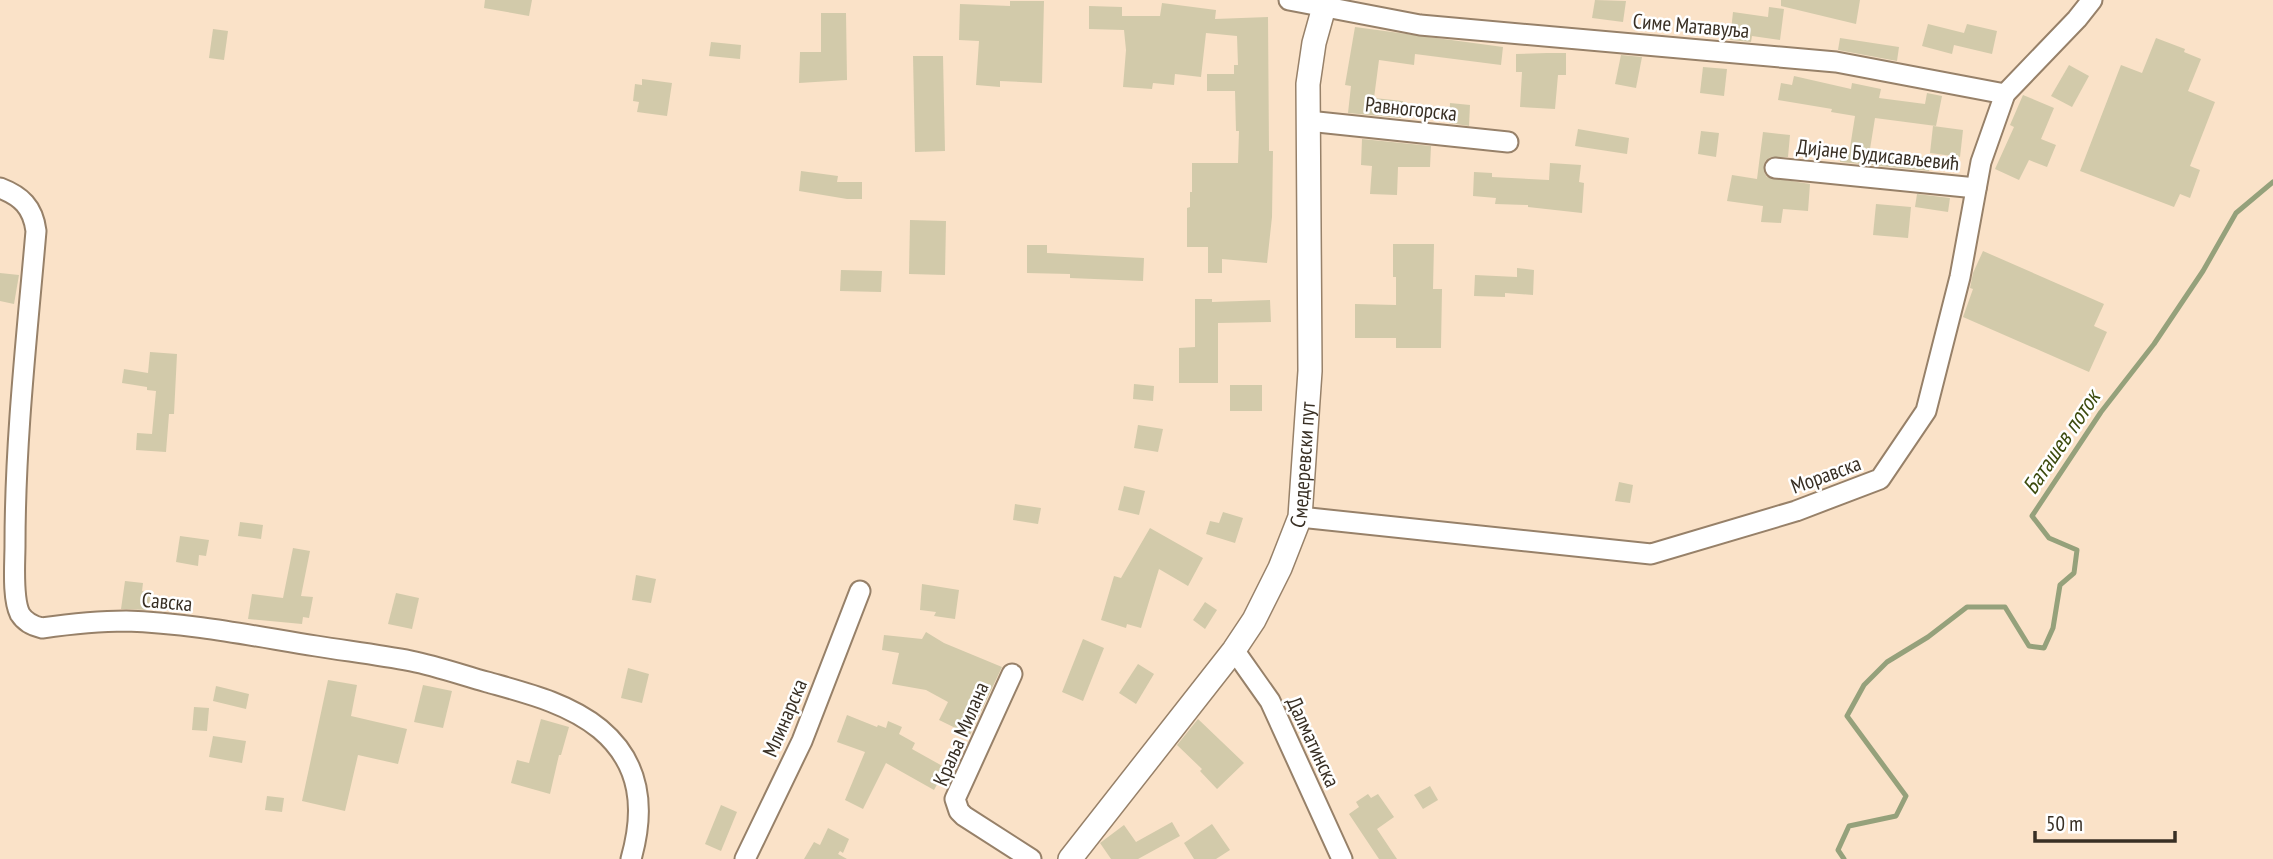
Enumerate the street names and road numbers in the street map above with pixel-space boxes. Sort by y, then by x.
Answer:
street label: Симе Матавуља [1632,7,1750,44]
street label: Равногорска [1364,90,1458,127]
street label: Дијане Будисављевић [1795,133,1961,176]
street label: Смедеревски пут [1283,401,1321,532]
street label: Моравска [1787,449,1864,500]
street label: Савска [141,586,193,617]
street label: Млинарска [756,675,813,761]
street label: Краља Милана [927,678,995,790]
street label: Далматинска [1281,692,1346,791]

